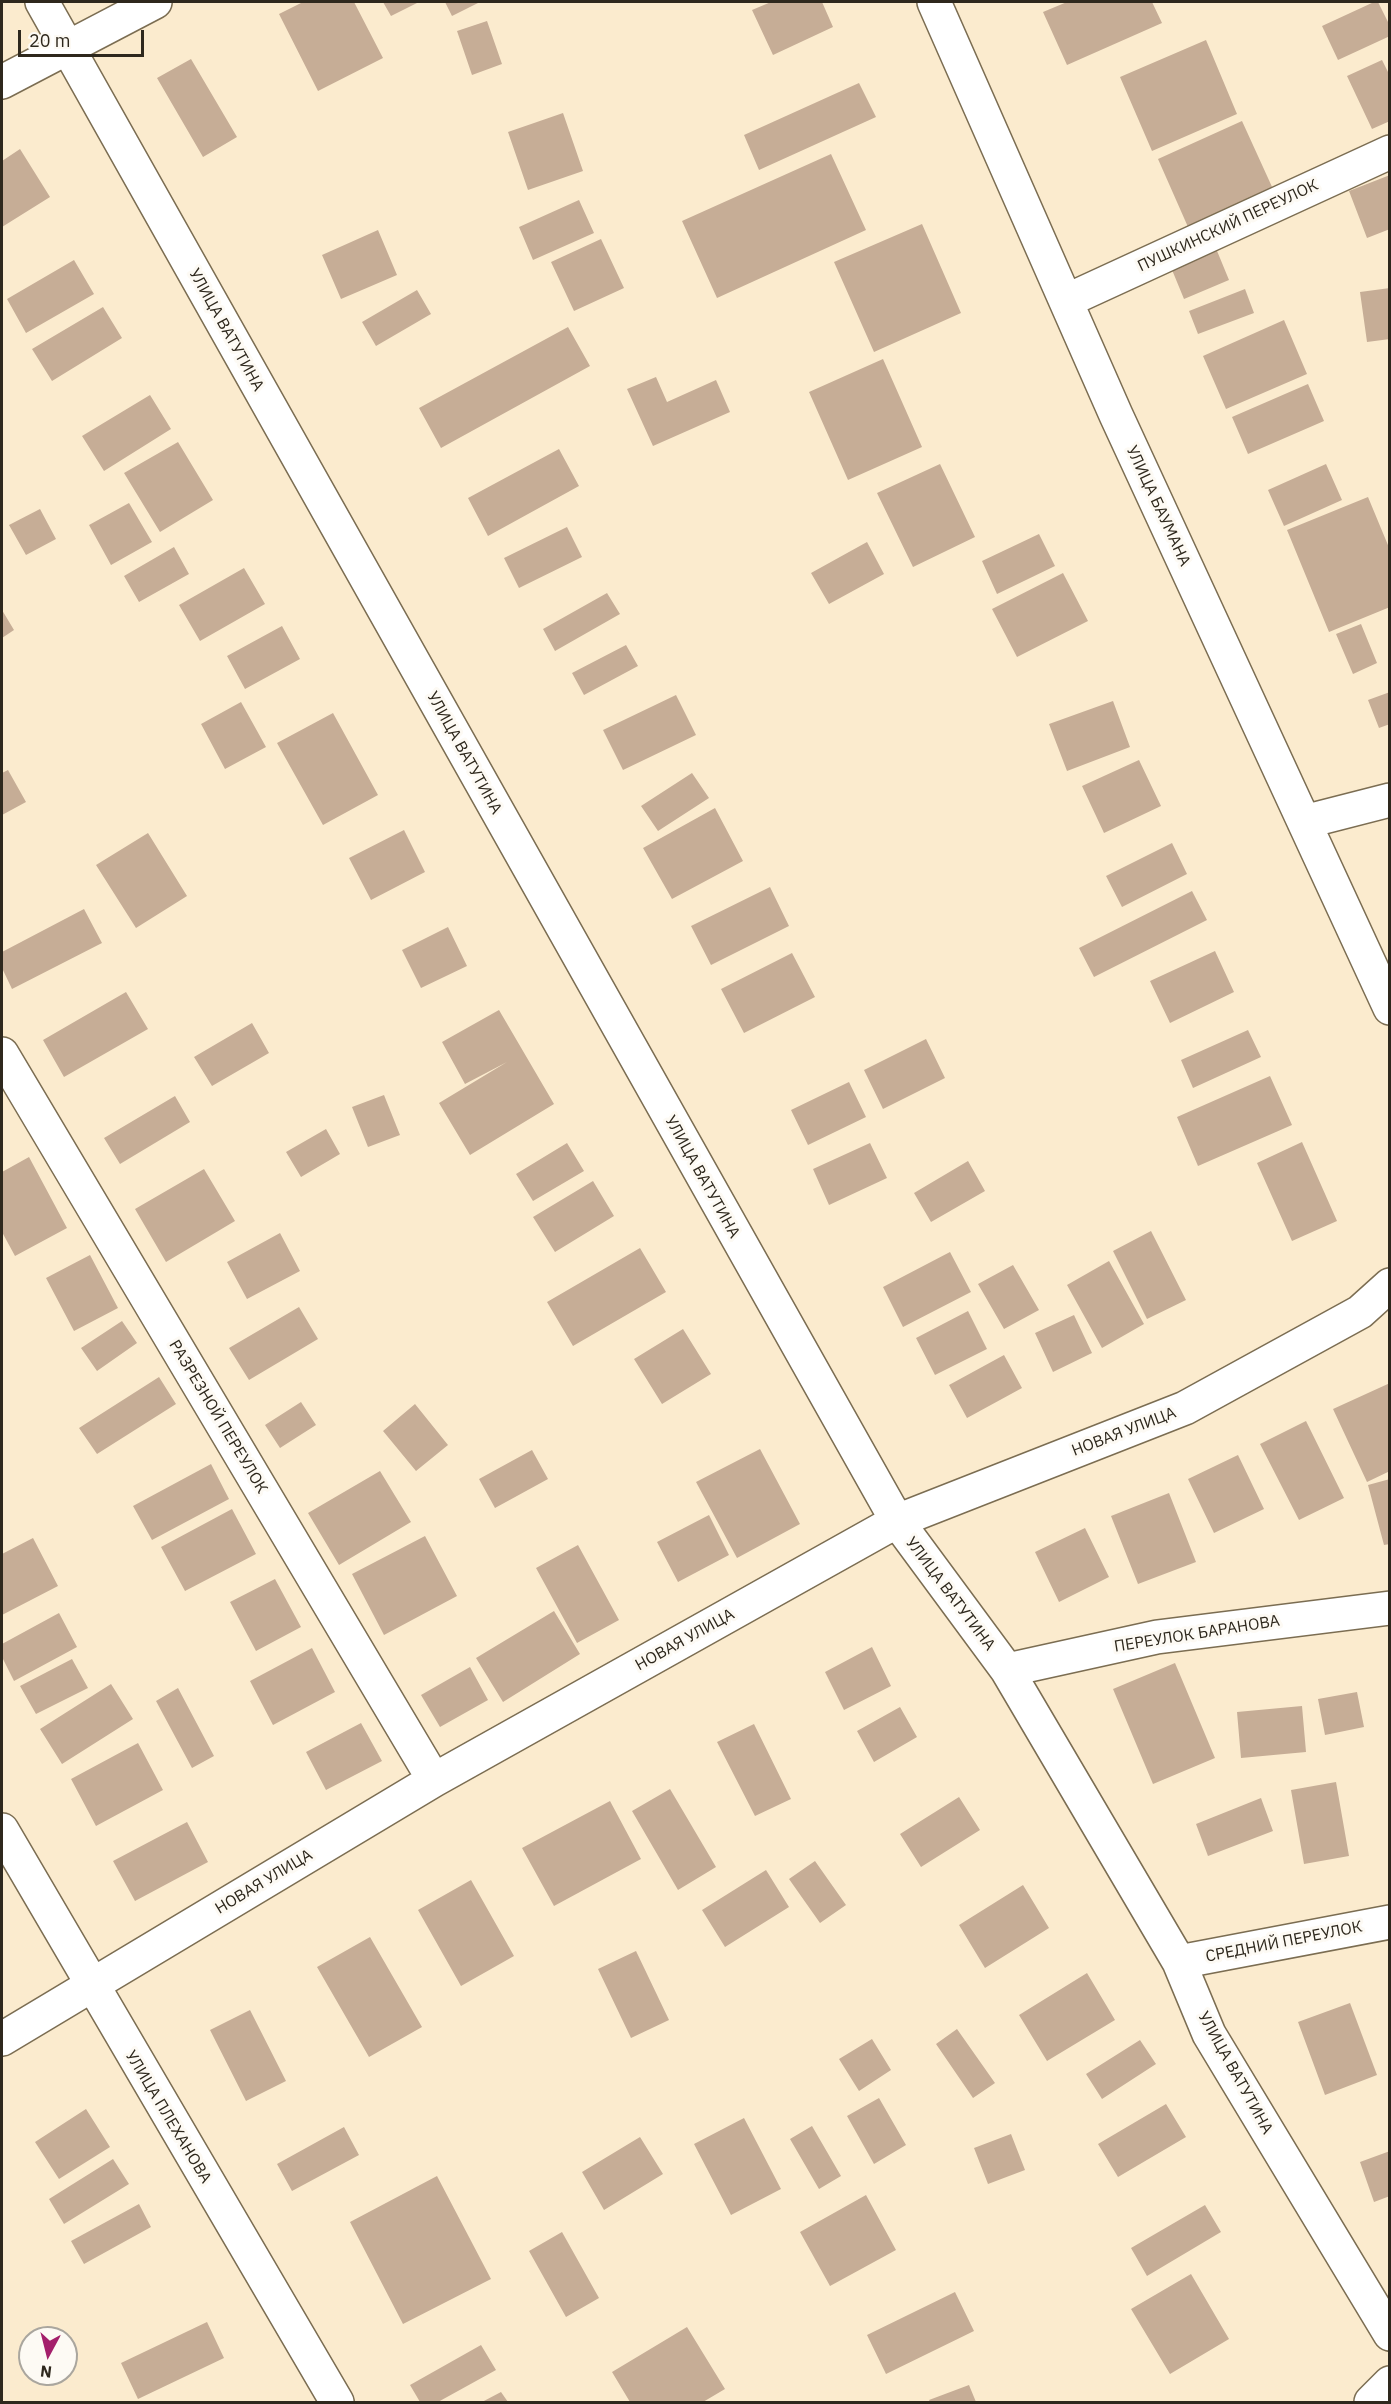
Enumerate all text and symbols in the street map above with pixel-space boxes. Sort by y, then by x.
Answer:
scale bar [21,18,147,56]
text: 20 m [29,29,71,52]
street label: ПУШКИНСКИЙ ПЕРЕУЛОК [1135,176,1321,276]
street label: УЛИЦА ВАТУТИНА [184,265,268,395]
street label: УЛИЦА БАУМАНА [1122,443,1194,569]
street label: УЛИЦА ВАТУТИНА [422,688,506,818]
street label: УЛИЦА ВАТУТИНА [660,1112,744,1242]
street label: РАЗРЕЗНОЙ ПЕРЕУЛОК [165,1337,271,1497]
street label: НОВАЯ УЛИЦА [1069,1403,1179,1461]
street label: УЛИЦА ВАТУТИНА [901,1533,999,1655]
street label: НОВАЯ УЛИЦА [632,1605,738,1675]
street label: ПЕРЕУЛОК БАРАНОВА [1113,1611,1281,1657]
street label: НОВАЯ УЛИЦА [212,1845,316,1919]
street label: СРЕДНИЙ ПЕРЕУЛОК [1204,1917,1364,1967]
street label: УЛИЦА ВАТУТИНА [1193,2008,1277,2138]
street label: УЛИЦА ПЛЕХАНОВА [121,2047,215,2187]
north arrow [18,2326,78,2386]
text: N [39,2361,53,2383]

